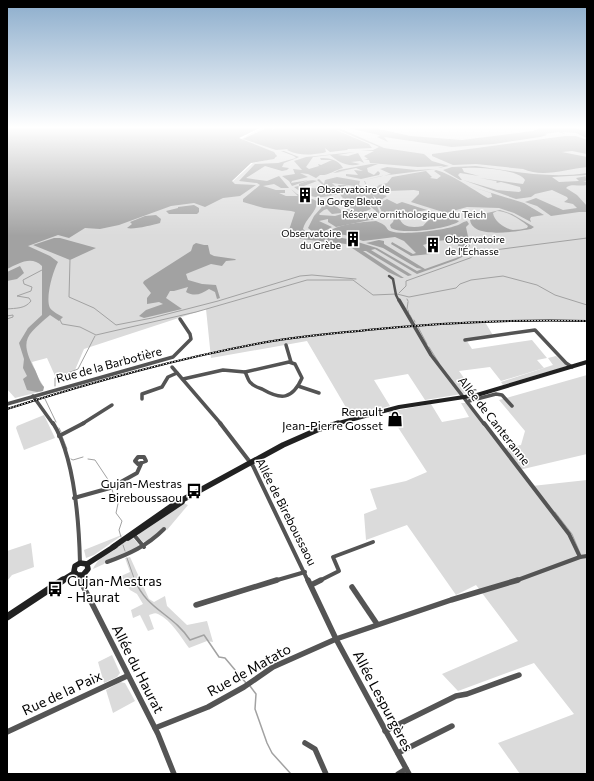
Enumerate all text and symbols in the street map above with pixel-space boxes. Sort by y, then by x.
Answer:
place label: Observatoire de la Gorge Bleue [317,183,390,207]
building icon: Observatoire de la Gorge Bleue [296,186,314,204]
park label: Réserve ornithologique du Teich [342,208,486,220]
place label: Observatoire du Grèbe [281,227,341,251]
building icon: Observatoire du Grèbe [344,230,362,248]
place label: Observatoire de l'Échasse [445,233,505,257]
building icon: Observatoire de l'Échasse [424,236,442,254]
street label: Rue de la Barbotière [54,343,163,385]
street label: Allée de Canteranne [456,373,534,467]
place label: Renault Jean-Pierre Gosset [282,404,383,433]
shop icon: Renault Jean-Pierre Gosset [386,410,404,428]
street label: Allée de Bireboussaou [254,455,320,568]
place label: Gujan-Mestras - Bireboussaou [101,476,182,504]
bus stop icon: Gujan-Mestras - Bireboussaou [185,482,203,500]
place label: Gujan-Mestras - Haurat [67,572,162,605]
bus stop icon: Gujan-Mestras - Haurat [46,580,64,598]
street label: Allée du Haurat [109,622,168,716]
street label: Rue de Matato [204,640,294,700]
street label: Allée Lespurgères [350,647,417,754]
street label: Rue de la Paix [19,666,105,718]

